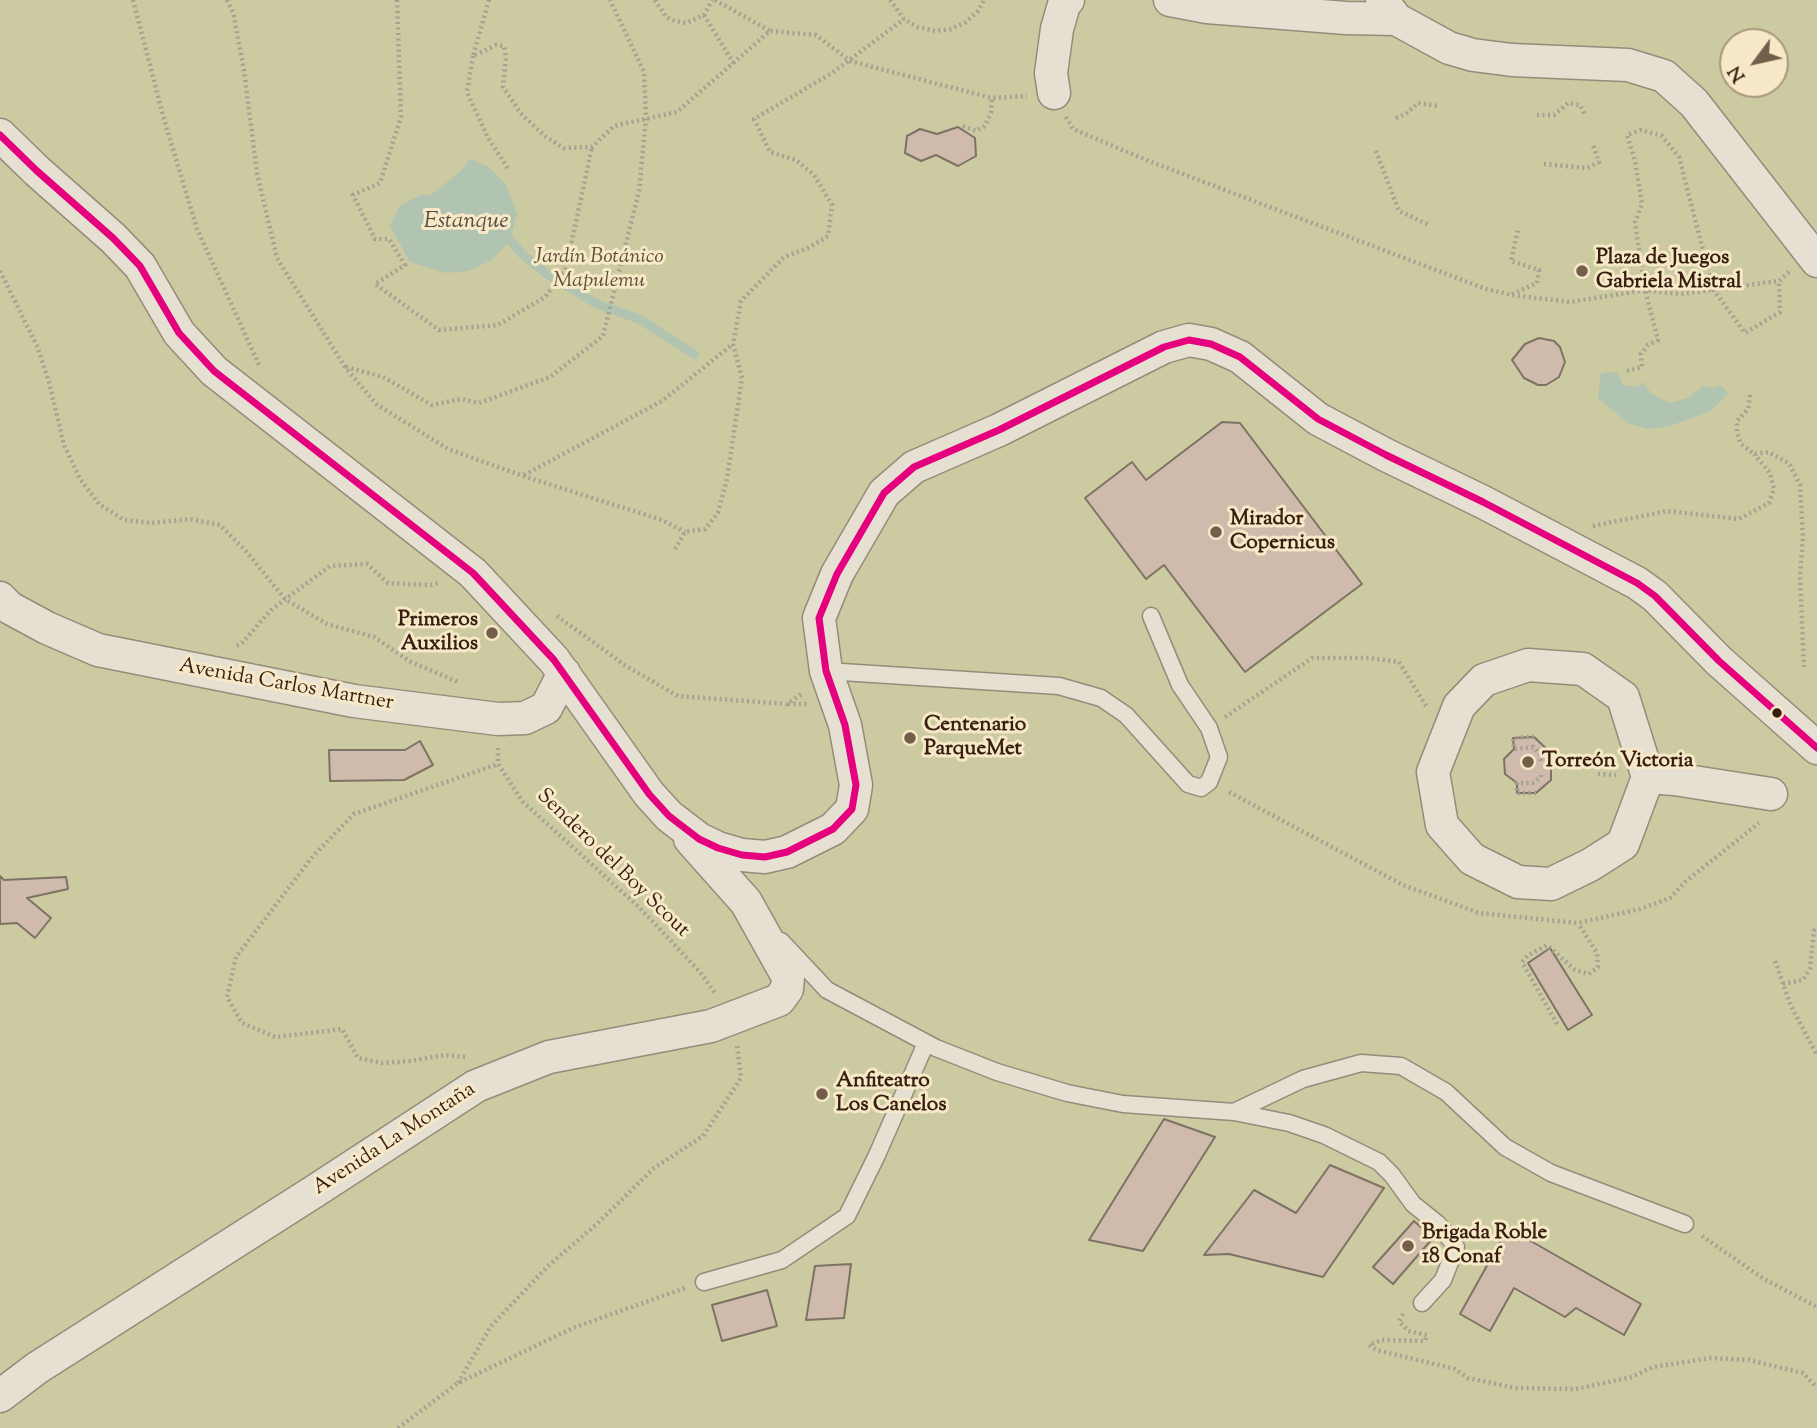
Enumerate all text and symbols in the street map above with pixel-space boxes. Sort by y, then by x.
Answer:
north arrow [1719,28,1789,98]
text: N [1722,60,1753,87]
water label: Estanque [423,209,509,237]
park label: Jardín Botánico Mapulemu [534,245,664,295]
place label: Plaza de Juegos Gabriela Mistral [1596,246,1742,296]
marker: Plaza de Juegos Gabriela Mistral [1574,263,1590,279]
place label: Mirador Copernicus [1230,507,1335,557]
marker: Mirador Copernicus [1208,524,1224,540]
place label: Primeros Auxilios [398,608,478,658]
marker: Primeros Auxilios [484,625,500,641]
street label: Avenida Carlos Martner [177,655,395,717]
unlabelled marker [1770,706,1784,720]
place label: Centenario ParqueMet [924,713,1026,763]
marker: Centenario ParqueMet [902,730,918,746]
place label: Torreón Victoria [1542,749,1693,775]
marker: Torreón Victoria [1520,754,1536,770]
street label: Sendero del Boy Scout [530,784,694,944]
place label: Anfiteatro Los Canelos [836,1069,946,1119]
street label: Avenida La Montaña [309,1078,481,1202]
marker: Anfiteatro Los Canelos [814,1086,830,1102]
place label: Brigada Roble 18 Conaf [1422,1221,1547,1271]
marker: Brigada Roble 18 Conaf [1400,1238,1416,1254]

